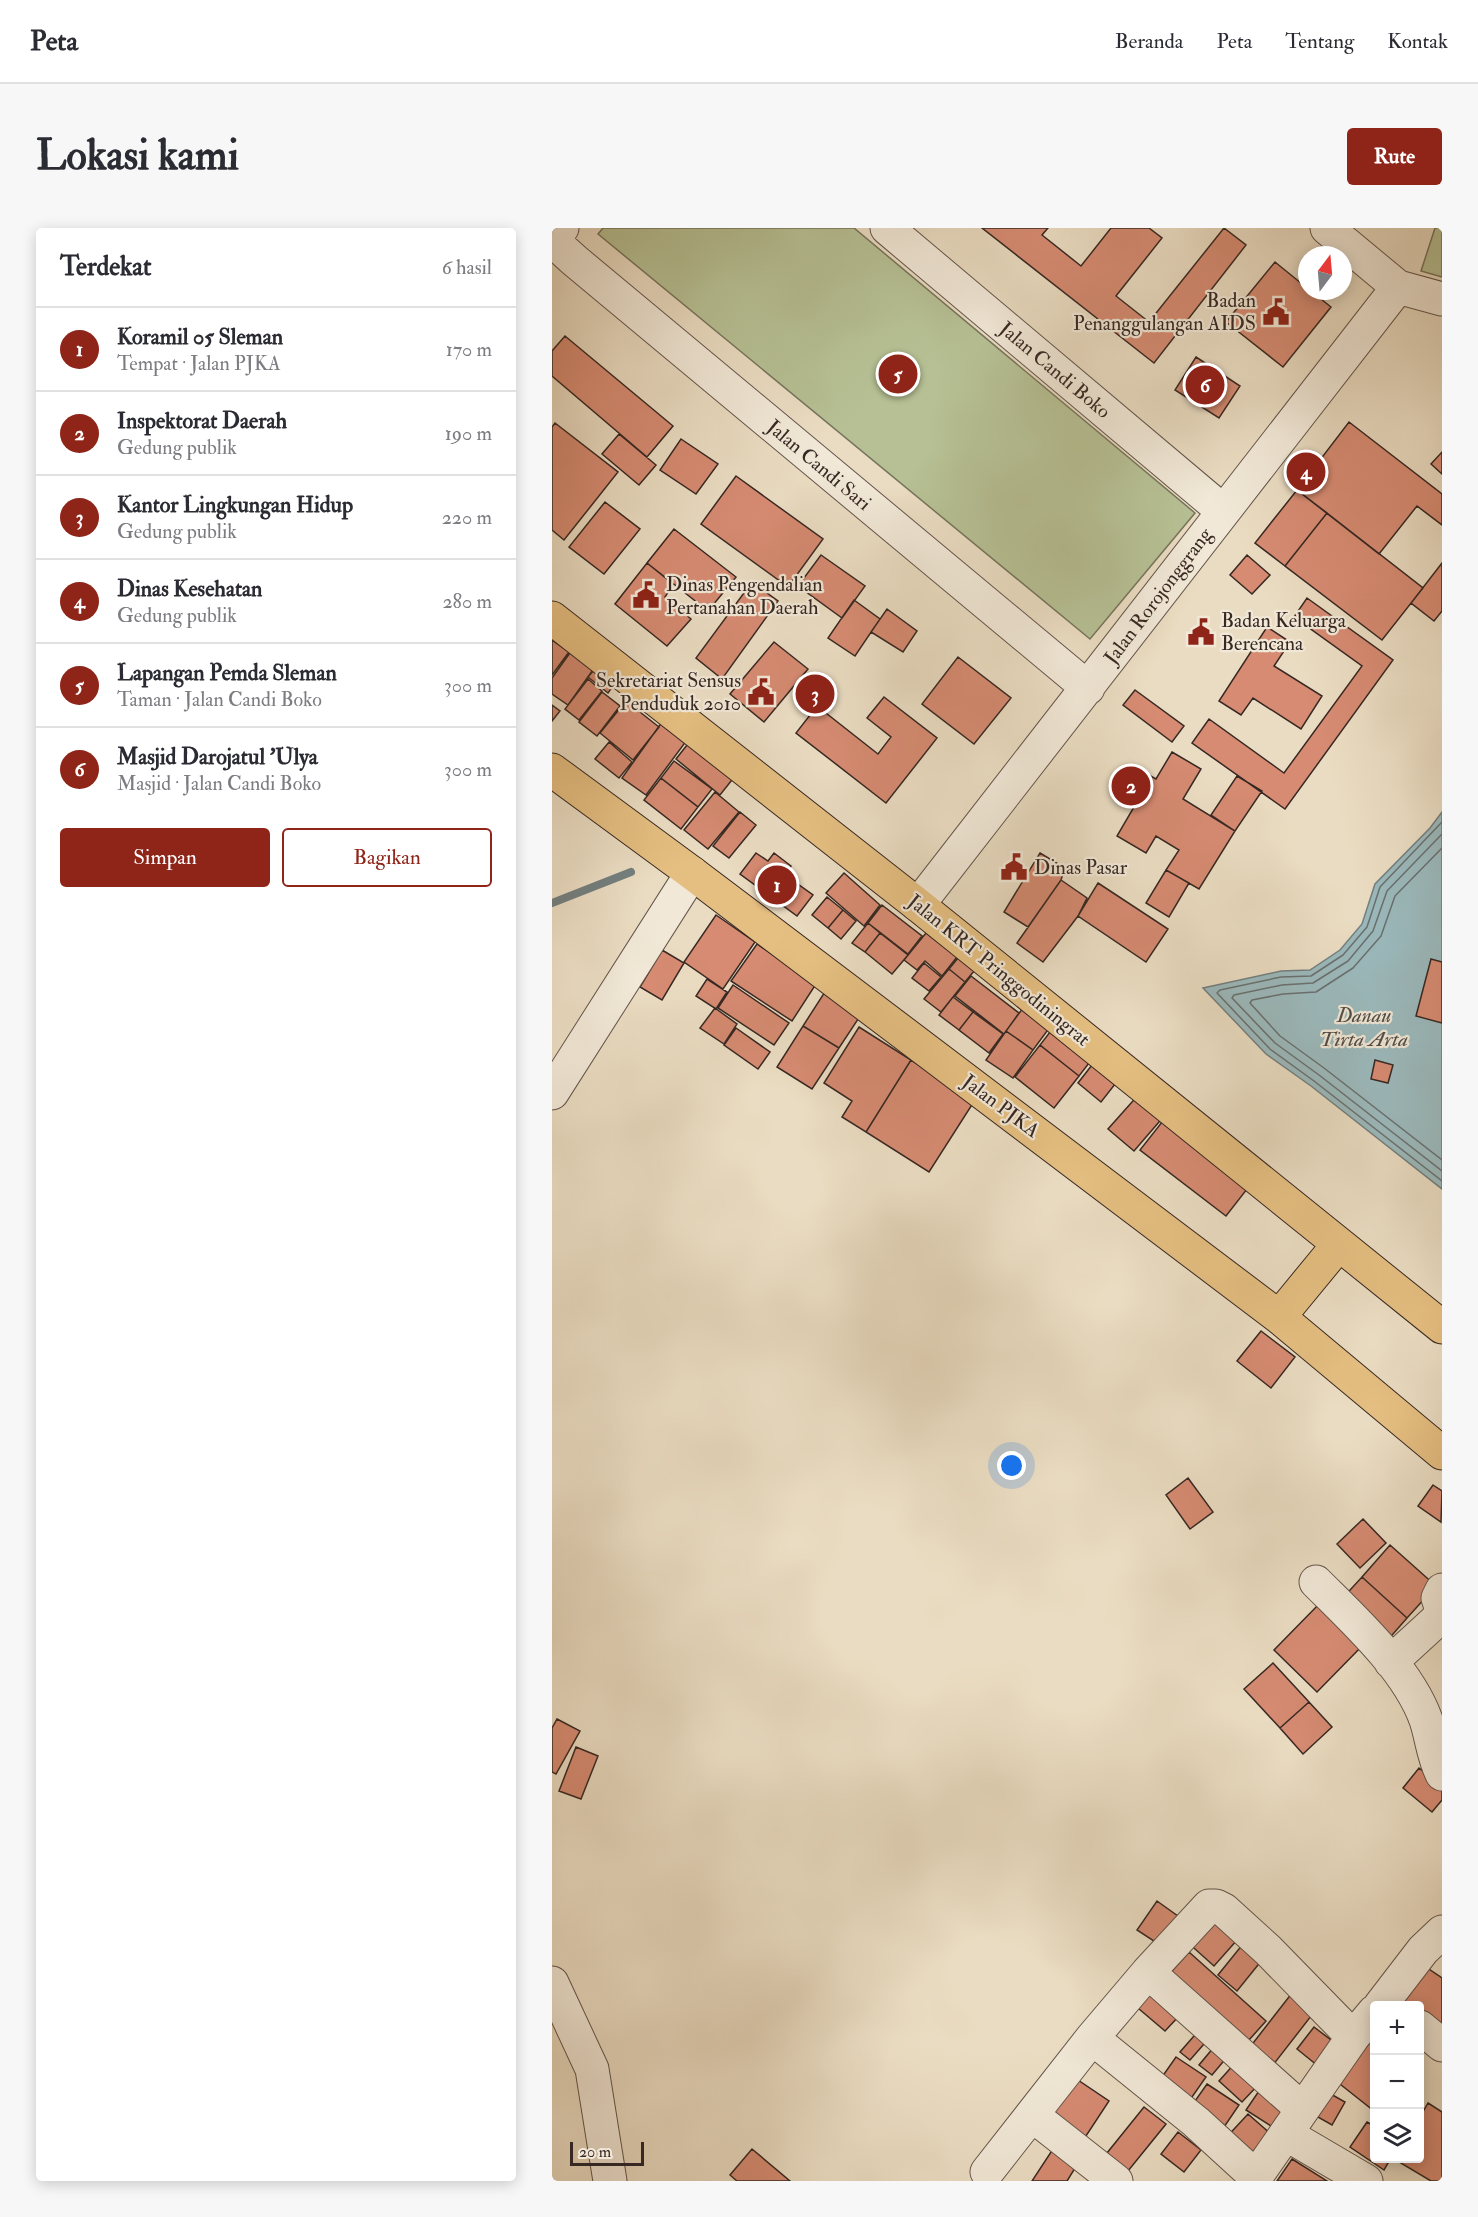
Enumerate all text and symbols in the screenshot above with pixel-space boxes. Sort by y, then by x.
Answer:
text: Peta [30,24,78,59]
text: Beranda [1115,28,1183,55]
text: Peta [1216,28,1252,55]
text: Tentang [1285,28,1354,55]
text: Kontak [1387,28,1448,55]
button: Rute [1347,128,1442,185]
text: Lokasi kami [36,130,239,182]
north arrow [1298,246,1352,300]
text: Terdekat [60,251,151,283]
text: 6 hasil [442,255,492,280]
place label: Badan Penanggulangan AIDS [1073,288,1256,336]
public building icon: Badan Penanggulangan AIDS [1261,297,1291,327]
street label: Jalan Candi Boko [993,316,1116,424]
text: Koramil 05 Sleman [117,323,283,351]
text: 1 [76,337,83,362]
text: 170 m [446,337,492,362]
text: Tempat · Jalan PJKA [117,351,281,376]
pin: 5 [878,352,918,396]
pin: 6 [1186,362,1224,408]
text: Inspektorat Daerah [117,407,287,435]
street label: Jalan Candi Sari [761,414,876,516]
text: 2 [74,421,85,446]
text: 190 m [445,421,492,446]
text: Gedung publik [117,435,237,460]
pin: 4 [1286,450,1326,494]
text: Kantor Lingkungan Hidup [117,491,353,519]
text: 3 [76,505,83,530]
text: 220 m [442,505,492,530]
text: Gedung publik [117,519,237,544]
street label: Jalan Rorojonggrang [1098,522,1218,670]
place label: Dinas Pengendalian Pertanahan Daerah [666,572,823,620]
text: Dinas Kesehatan [117,575,262,603]
public building icon: Dinas Pengendalian Pertanahan Daerah [631,580,661,610]
text: 4 [74,589,85,614]
text: 280 m [442,589,492,614]
text: Gedung publik [117,603,237,628]
place label: Badan Keluarga Berencana [1221,608,1347,656]
public building icon: Badan Keluarga Berencana [1186,617,1216,647]
text: Lapangan Pemda Sleman [117,659,337,687]
place label: Sekretariat Sensus Penduduk 2010 [596,668,741,716]
pin: 3 [796,672,834,716]
text: 5 [75,673,84,698]
text: 300 m [444,673,492,698]
public building icon: Sekretariat Sensus Penduduk 2010 [746,677,776,707]
text: Taman · Jalan Candi Boko [117,687,322,712]
text: Masjid Darojatul 'Ulya [117,743,318,771]
text: 6 [74,757,85,782]
text: 300 m [444,757,492,782]
pin: 2 [1112,764,1150,808]
text: Masjid · Jalan Candi Boko [117,771,321,796]
button: Simpan [60,828,270,887]
button: Bagikan [282,828,492,887]
public building icon: Dinas Pasar [999,852,1029,882]
place label: Dinas Pasar [1034,855,1128,880]
pin: 1 [758,862,796,908]
street label: Jalan KRT Pringgodiningrat [902,888,1096,1052]
water label: Danau Tirta Arta [1320,1002,1408,1053]
street label: Jalan PJKA [957,1068,1045,1143]
your location [997,1451,1026,1480]
map controls [1370,2001,1424,2163]
button: + [1370,2001,1424,2055]
button: − [1370,2055,1424,2109]
button: layers [1370,2109,1424,2163]
scale bar [570,2139,644,2166]
text: 20 m [579,2142,611,2162]

